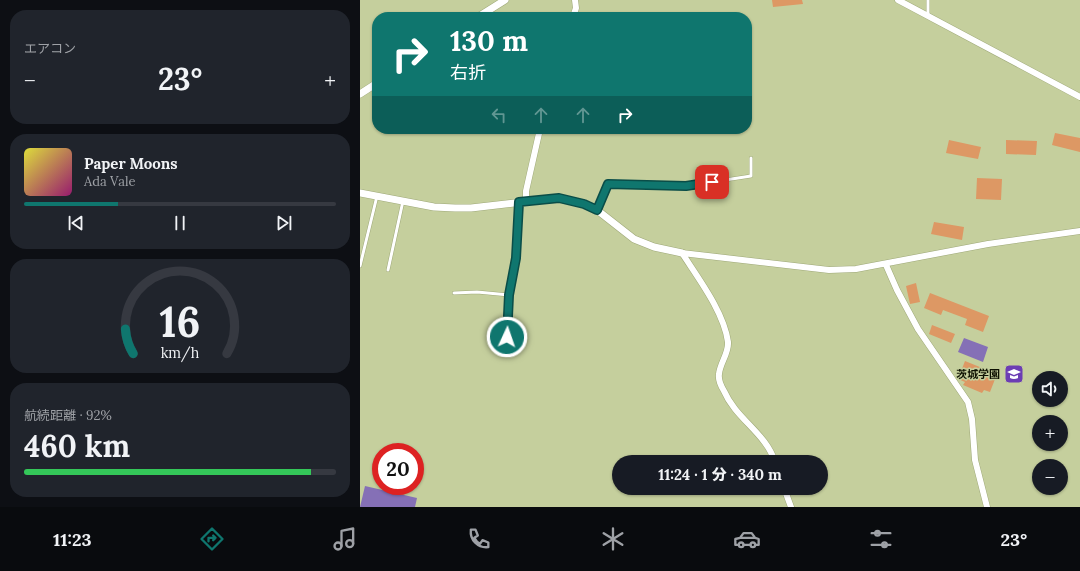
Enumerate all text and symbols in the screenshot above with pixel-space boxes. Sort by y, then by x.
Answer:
text: 130 m [450,23,528,59]
icon: right [384,28,436,80]
text: エアコン [24,40,76,57]
text: 23° [158,60,202,98]
text: 右折 [450,61,486,84]
text: − [24,66,36,94]
text: + [324,66,336,94]
icon: left [488,104,510,126]
icon: ahead [530,104,552,126]
icon: ahead [572,104,594,126]
icon: right [614,104,636,126]
text: Paper Moons [84,154,178,173]
pin [695,165,729,199]
icon: arrive [701,171,723,193]
text: Ada Vale [84,173,136,190]
icon: previous [65,212,87,234]
icon: pause [169,212,191,234]
icon: next [273,212,295,234]
text: 16 [160,294,200,347]
position arrow [486,316,528,358]
text: km/h [161,343,200,362]
school or university icon: 茨城学園 [1003,363,1025,385]
place label: 茨城学園 [956,367,1000,381]
map controls [1032,371,1068,495]
button: sound [1032,371,1068,407]
text: 航続距離 · 92% [24,407,112,424]
button: + [1032,415,1068,451]
text: 460 km [24,427,130,465]
speed limit sign: 20 [372,443,424,495]
button: − [1032,459,1068,495]
text: 11:24 · 1 分 · 340 m [658,465,782,484]
icon: directions [198,525,226,553]
icon: music [331,525,359,553]
icon: phone [465,525,493,553]
icon: climate [599,525,627,553]
icon: car [733,525,761,553]
icon: filters [867,525,895,553]
text: 11:23 [53,528,92,551]
text: 23° [1001,528,1027,551]

